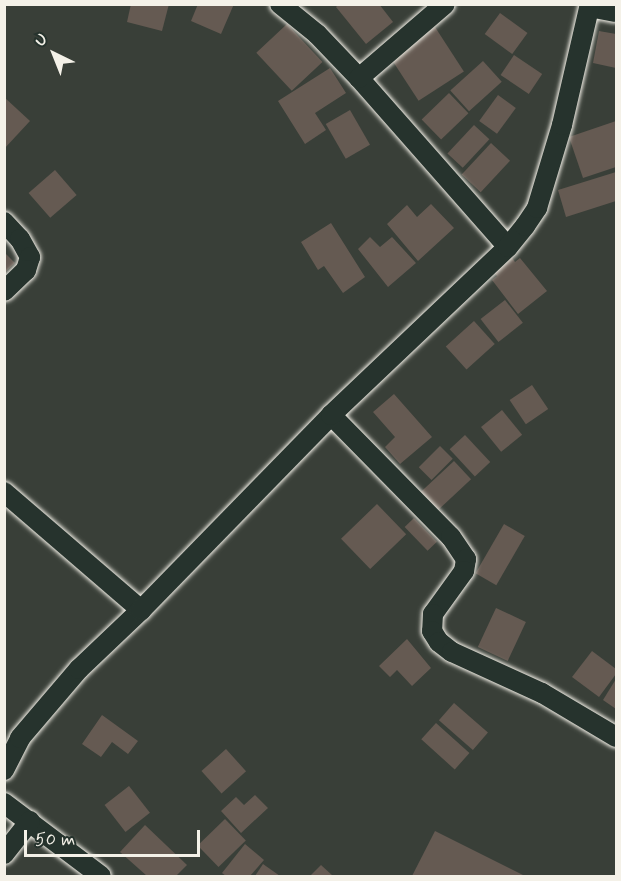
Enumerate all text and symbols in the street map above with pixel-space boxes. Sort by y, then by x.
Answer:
north arrow [24,24,84,84]
text: U [30,29,52,52]
scale bar [27,818,202,856]
text: 50 m [35,828,75,852]

